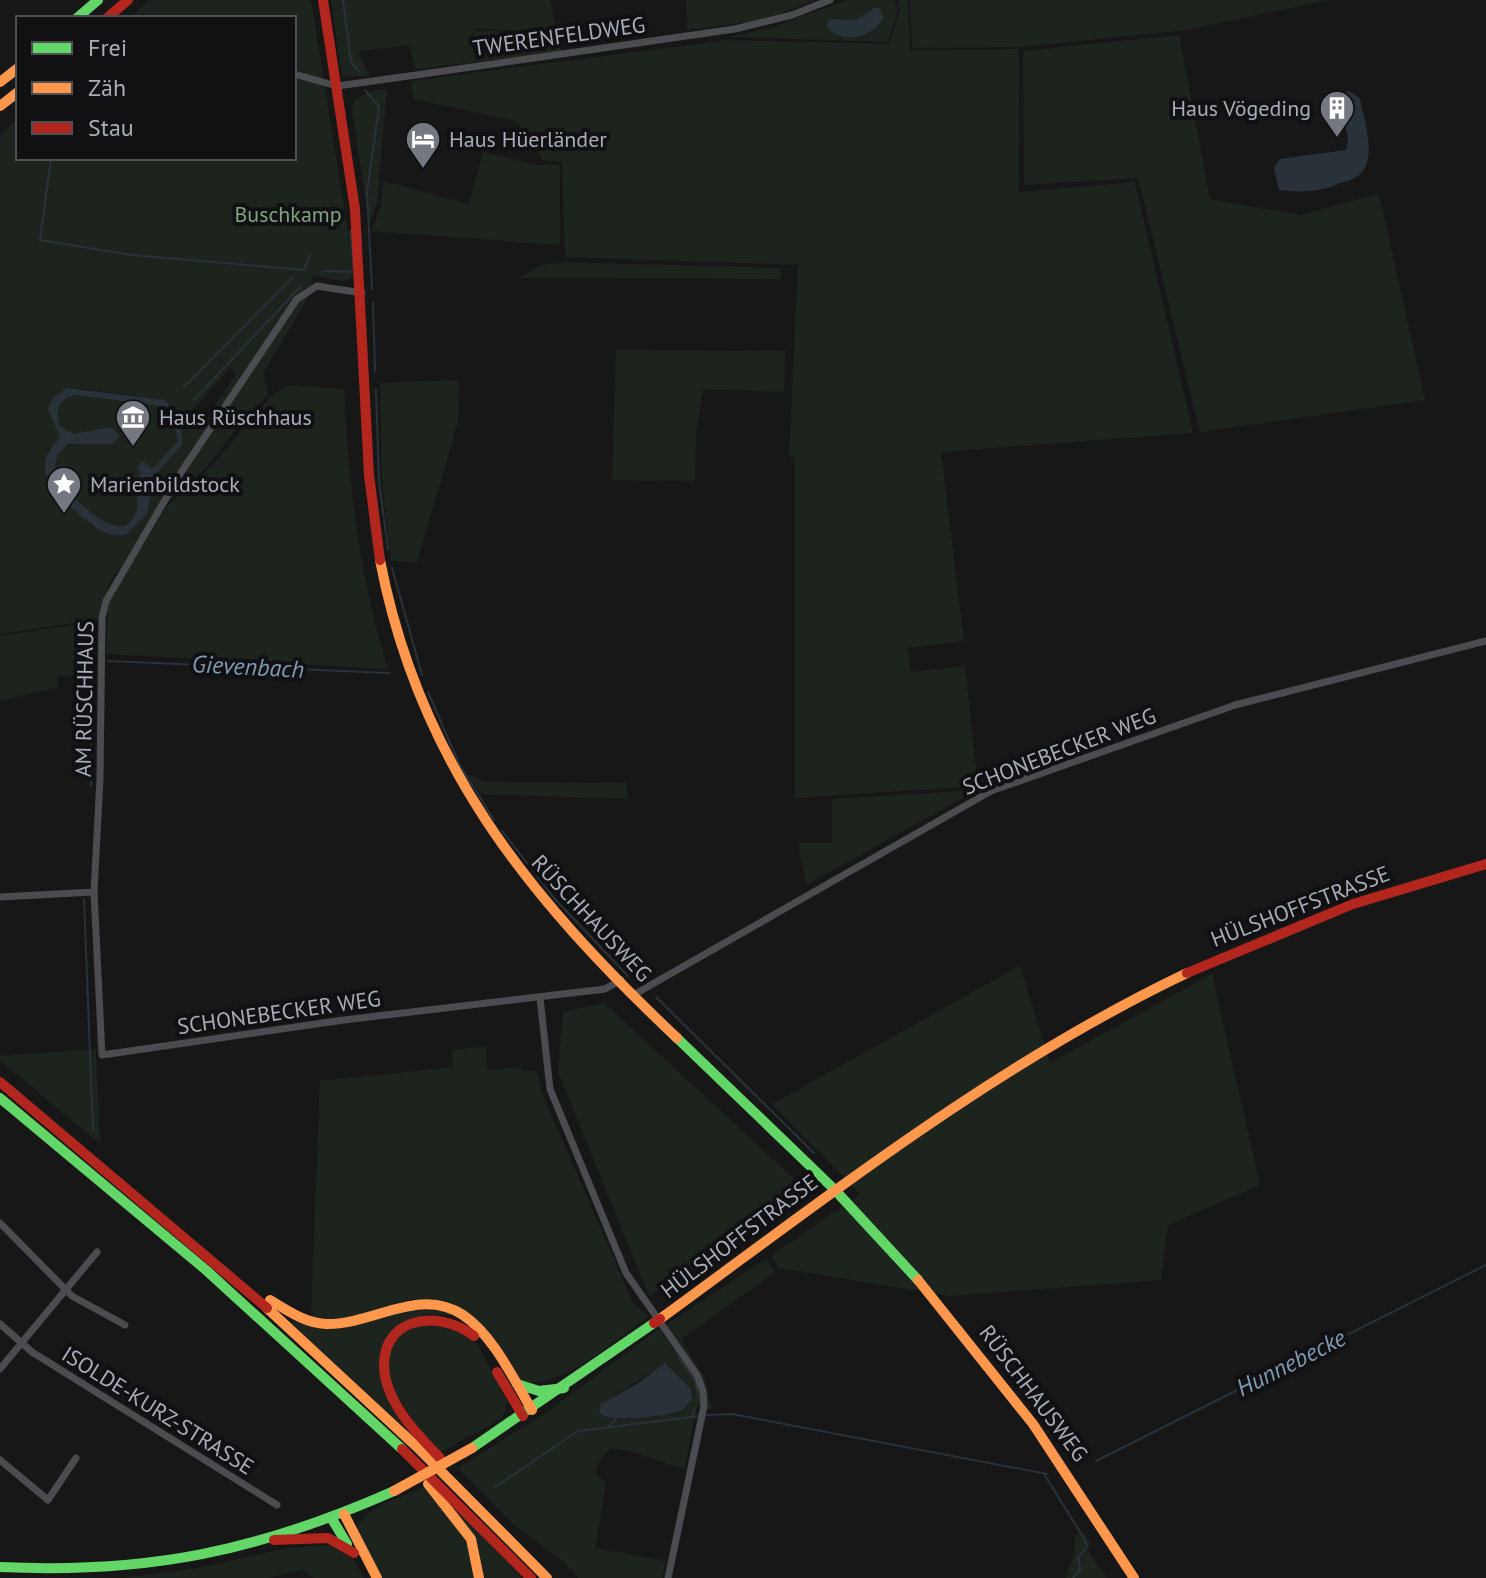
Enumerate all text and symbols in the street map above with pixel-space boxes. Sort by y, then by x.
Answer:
street label: TWERENFELDWEG [471,10,647,62]
legend [16,16,296,160]
text: Frei [88,32,127,63]
text: Zäh [88,72,126,103]
building icon: Haus Vögeding [1318,89,1356,139]
place label: Haus Vögeding [1171,94,1311,122]
text: Stau [88,112,134,143]
hotel icon: Haus Hüerländer [404,120,442,170]
place label: Haus Hüerländer [449,125,607,153]
park label: Buschkamp [234,200,342,228]
museum icon: Haus Rüschhaus [114,398,152,448]
place label: Haus Rüschhaus [159,403,312,431]
place icon: Marienbildstock [45,465,83,515]
place label: Marienbildstock [90,470,240,498]
street label: AM RÜSCHHAUS [69,621,99,777]
water label: Gievenbach [191,648,305,685]
street label: SCHONEBECKER WEG [958,701,1160,801]
street label: RÜSCHHAUSWEG [526,849,658,987]
street label: HÜLSHOFFSTRASSE [1207,859,1393,953]
street label: SCHONEBECKER WEG [175,984,383,1040]
street label: HÜLSHOFFSTRASSE [655,1168,823,1304]
street label: RÜSCHHAUSWEG [974,1319,1094,1467]
water label: Hunnebecke [1231,1322,1351,1403]
street label: ISOLDE-KURZ-STRASSE [57,1340,259,1480]

